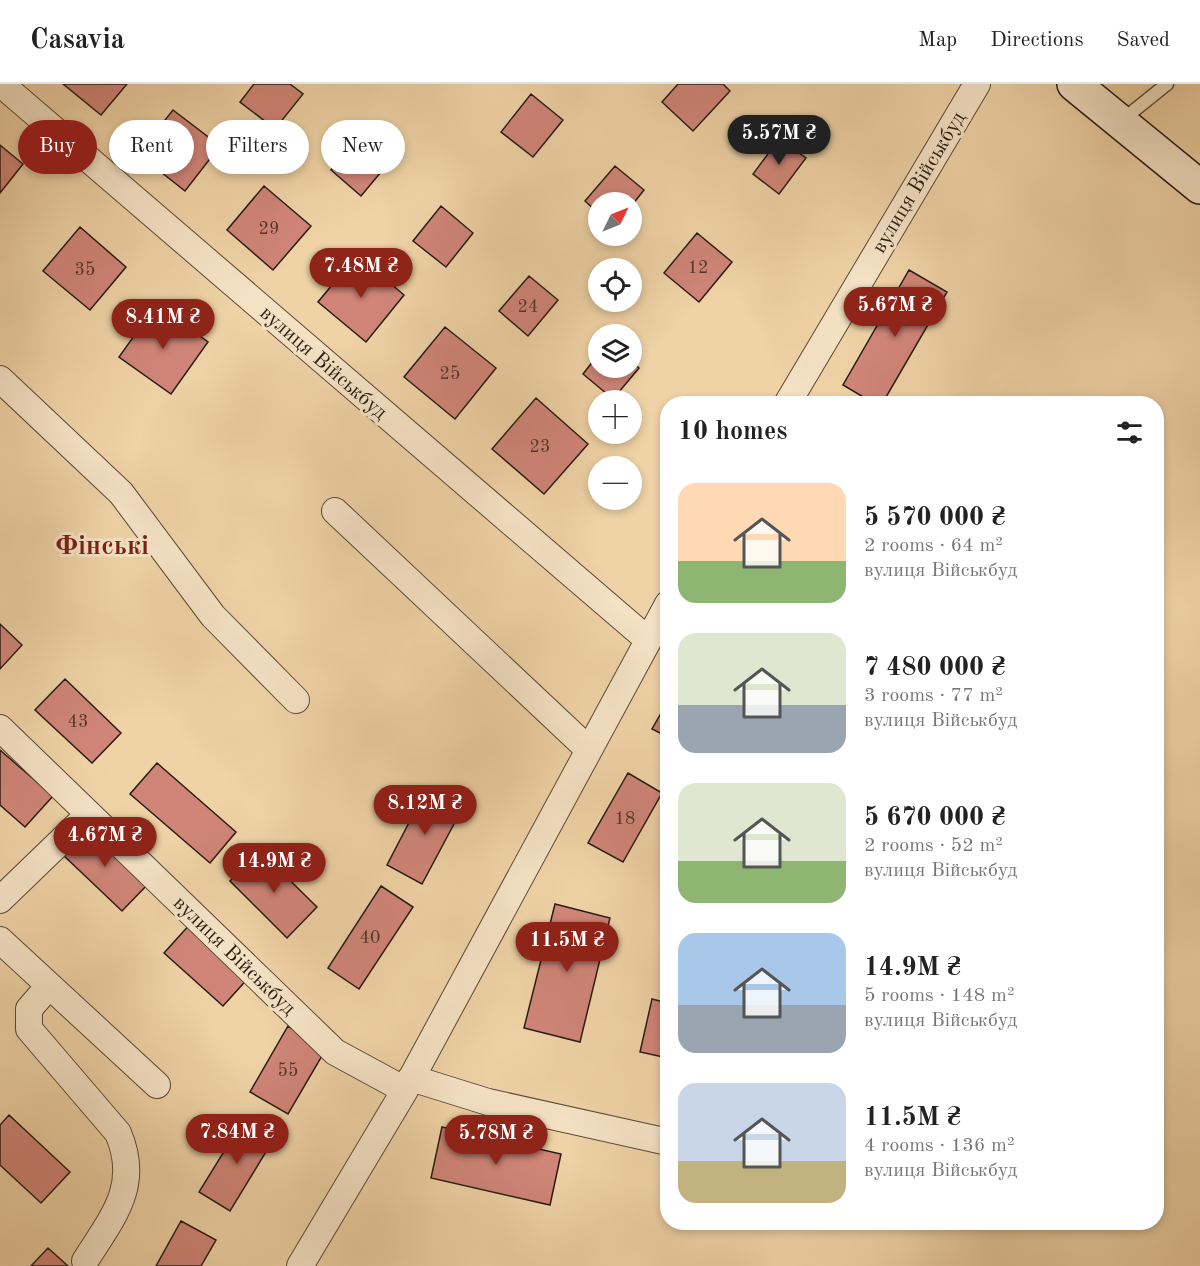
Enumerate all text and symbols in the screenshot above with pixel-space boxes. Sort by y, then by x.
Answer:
text: Casavia [30,27,125,55]
text: Map [918,30,957,51]
text: Directions [990,30,1084,51]
text: Saved [1117,30,1170,51]
street label: вулиця Військбуд [869,108,970,257]
pin: 5.57M ₴ [724,115,834,166]
chip: Buy [18,120,97,174]
chip: Rent [109,120,194,174]
chip: Filters [206,120,309,174]
chip: New [321,120,405,174]
text: 5.57M ₴ [742,124,816,144]
north arrow [588,192,642,246]
map controls [588,192,642,510]
house number: 29 [259,220,279,238]
pin: 7.48M ₴ [306,248,416,299]
text: 7.48M ₴ [324,257,398,277]
button: locate [588,258,642,312]
house number: 12 [688,259,708,277]
house number: 35 [75,261,95,279]
pin: 5.67M ₴ [840,287,950,338]
text: 5.67M ₴ [858,296,932,316]
house number: 24 [518,298,538,316]
pin: 8.41M ₴ [108,299,218,350]
street label: вулиця Військбуд [255,302,391,424]
text: 8.41M ₴ [126,308,200,328]
button: layers [588,324,642,378]
house number: 25 [440,365,460,383]
button: + [588,390,642,444]
icon: filters [1113,416,1146,449]
text: 10 homes [678,419,787,445]
house number: 23 [530,438,550,456]
button: − [588,456,642,510]
text: 5 570 000 ₴ [864,505,1006,531]
icon: home [726,507,798,579]
district label: Фінські [55,533,149,560]
text: 2 rooms · 64 m² [864,536,1003,556]
text: вулиця Військбуд [864,561,1017,581]
text: 7 480 000 ₴ [864,655,1006,681]
icon: home [726,657,798,729]
text: 3 rooms · 77 m² [864,686,1003,706]
text: вулиця Військбуд [864,711,1017,731]
house number: 43 [68,713,88,731]
pin: 8.12M ₴ [370,785,480,836]
text: 8.12M ₴ [388,794,462,814]
text: 5 670 000 ₴ [864,805,1006,831]
icon: home [726,807,798,879]
house number: 18 [615,810,635,828]
pin: 4.67M ₴ [50,817,160,868]
text: 4.67M ₴ [68,826,142,846]
text: 2 rooms · 52 m² [864,836,1003,856]
pin: 14.9M ₴ [219,843,329,894]
text: 14.9M ₴ [237,852,311,872]
text: вулиця Військбуд [864,861,1017,881]
street label: вулиця Військбуд [169,893,300,1020]
pin: 11.5M ₴ [512,922,622,973]
house number: 40 [360,929,380,947]
text: 11.5M ₴ [530,931,604,951]
text: 14.9M ₴ [864,955,961,981]
icon: home [726,957,798,1029]
text: 5 rooms · 148 m² [864,986,1014,1006]
text: вулиця Військбуд [864,1011,1017,1031]
house number: 55 [278,1062,298,1080]
text: 11.5M ₴ [864,1105,961,1131]
icon: home [726,1107,798,1179]
pin: 7.84M ₴ [182,1114,292,1165]
pin: 5.78M ₴ [441,1115,551,1166]
text: 7.84M ₴ [200,1123,274,1143]
text: 5.78M ₴ [459,1124,533,1144]
text: 4 rooms · 136 m² [864,1136,1014,1156]
text: вулиця Військбуд [864,1161,1017,1181]

